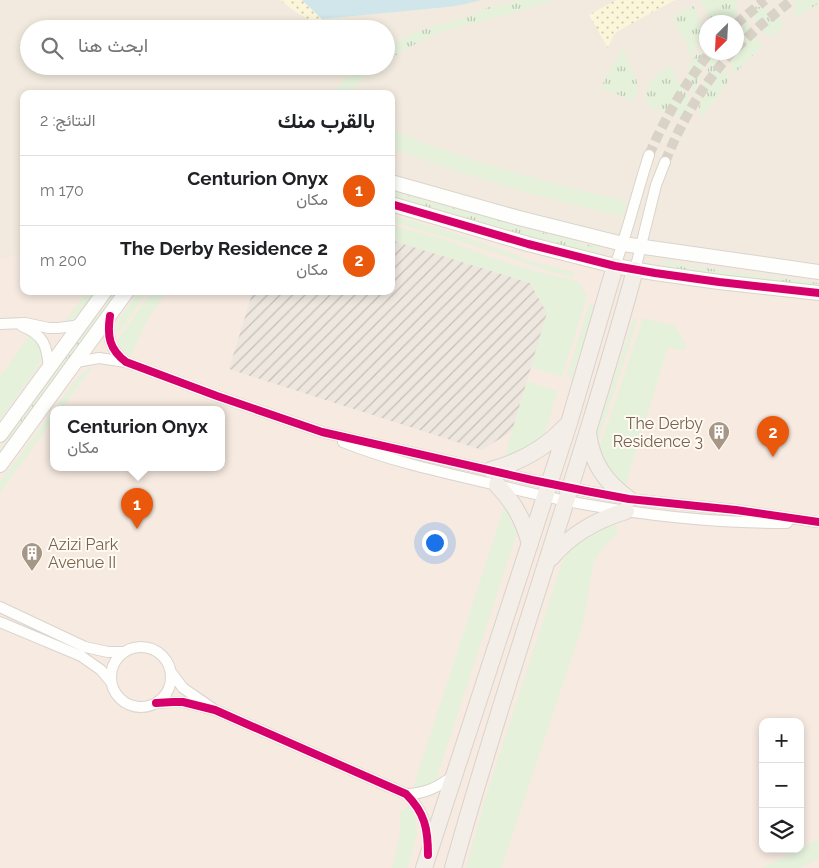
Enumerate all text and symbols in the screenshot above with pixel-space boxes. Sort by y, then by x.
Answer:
north arrow [699,15,744,60]
search box [20,20,395,75]
icon: search [38,34,66,62]
text: ابحث هنا [78,34,148,56]
text: بالقرب منك [278,108,375,133]
text: النتائج: 2 [40,111,95,130]
text: Centurion Onyx [187,167,328,189]
text: 170 m [40,181,84,200]
text: 1 [355,181,363,200]
text: مكان [296,190,328,209]
text: The Derby Residence 2 [120,237,328,259]
text: 200 m [40,251,87,270]
text: 2 [354,251,364,270]
text: مكان [296,260,328,279]
popup [50,406,225,471]
place label: The Derby Residence 3 [613,414,703,451]
text: Centurion Onyx [67,415,208,437]
pin: 2 [757,416,789,457]
building icon: The Derby Residence 3 [707,420,731,451]
text: مكان [67,438,99,457]
pin: 1 [121,488,153,529]
your location [422,530,448,556]
place label: Azizi Park Avenue II [48,535,119,572]
building icon: Azizi Park Avenue II [20,541,44,572]
map controls [759,718,804,853]
button: + [759,718,804,763]
button: − [759,763,804,808]
button: layers [759,808,804,853]

